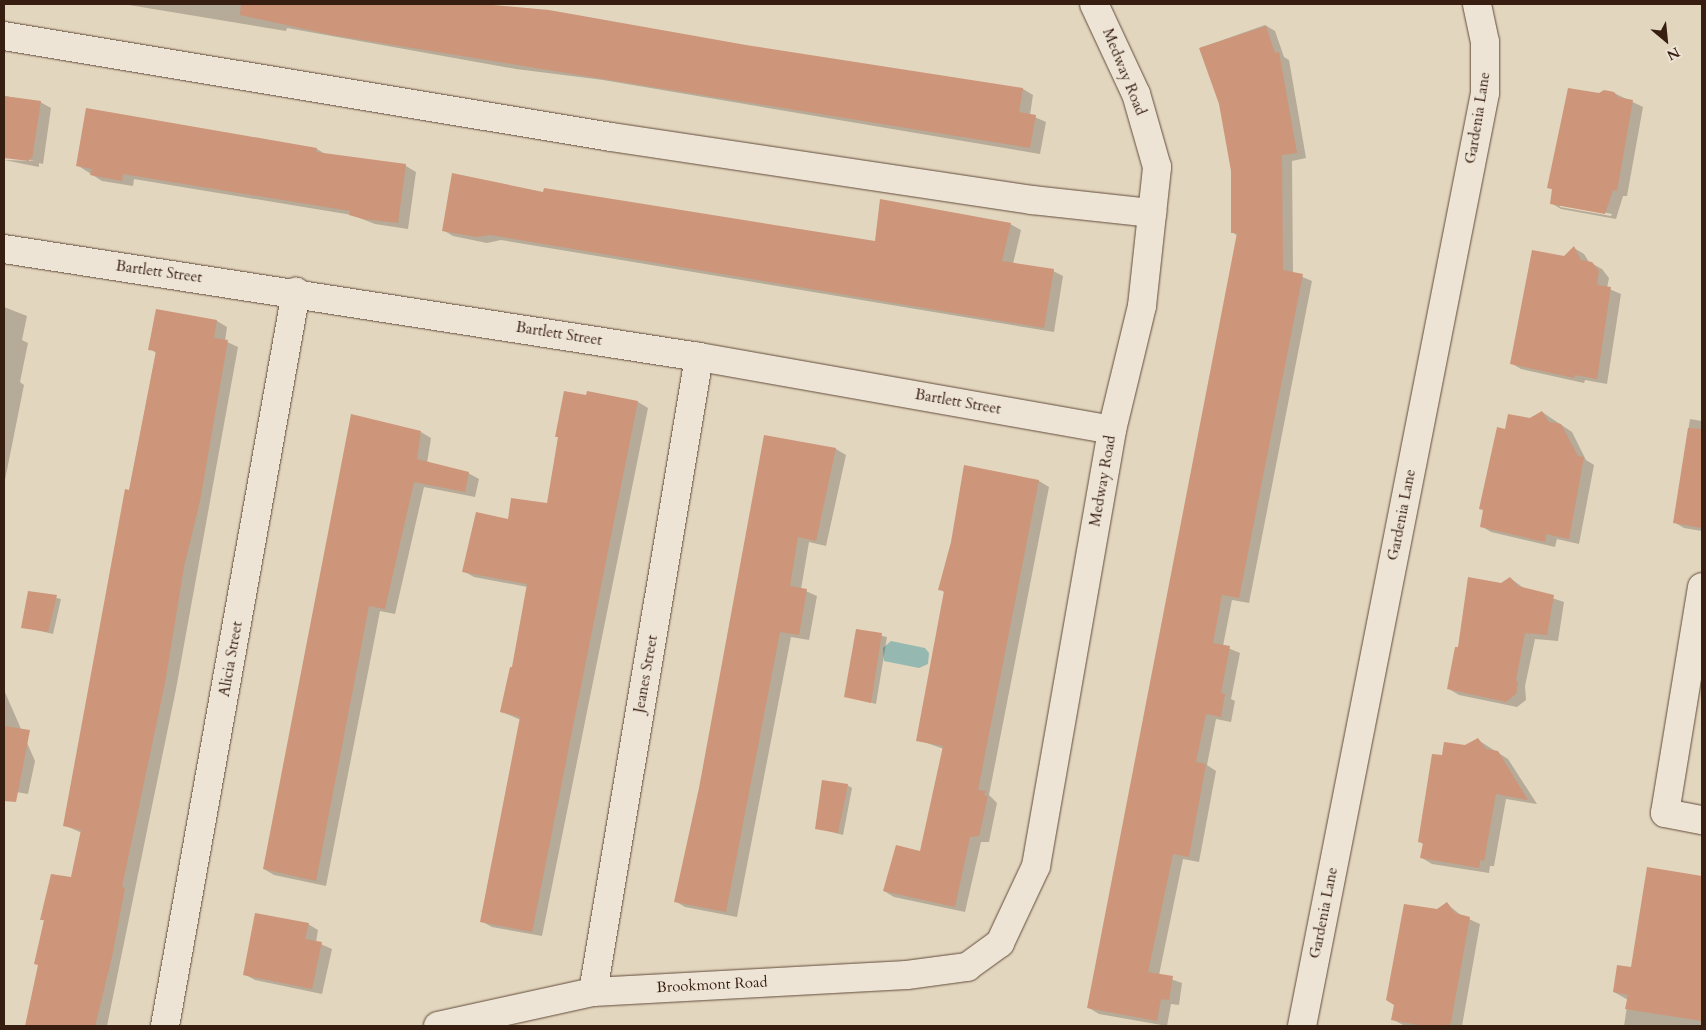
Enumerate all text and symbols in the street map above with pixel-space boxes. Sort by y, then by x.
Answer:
north arrow [1641,15,1691,65]
street label: Medway Road [1098,26,1150,118]
text: N [1663,42,1683,65]
street label: Gardenia Lane [1462,71,1494,165]
street label: Bartlett Street [115,257,203,287]
street label: Bartlett Street [515,318,603,350]
street label: Bartlett Street [914,386,1002,418]
street label: Medway Road [1086,434,1120,528]
street label: Gardenia Lane [1384,468,1420,562]
street label: Alicia Street [216,620,246,698]
street label: Jeanes Street [630,634,662,714]
street label: Gardenia Lane [1306,866,1342,960]
street label: Brookmont Road [656,973,768,997]

